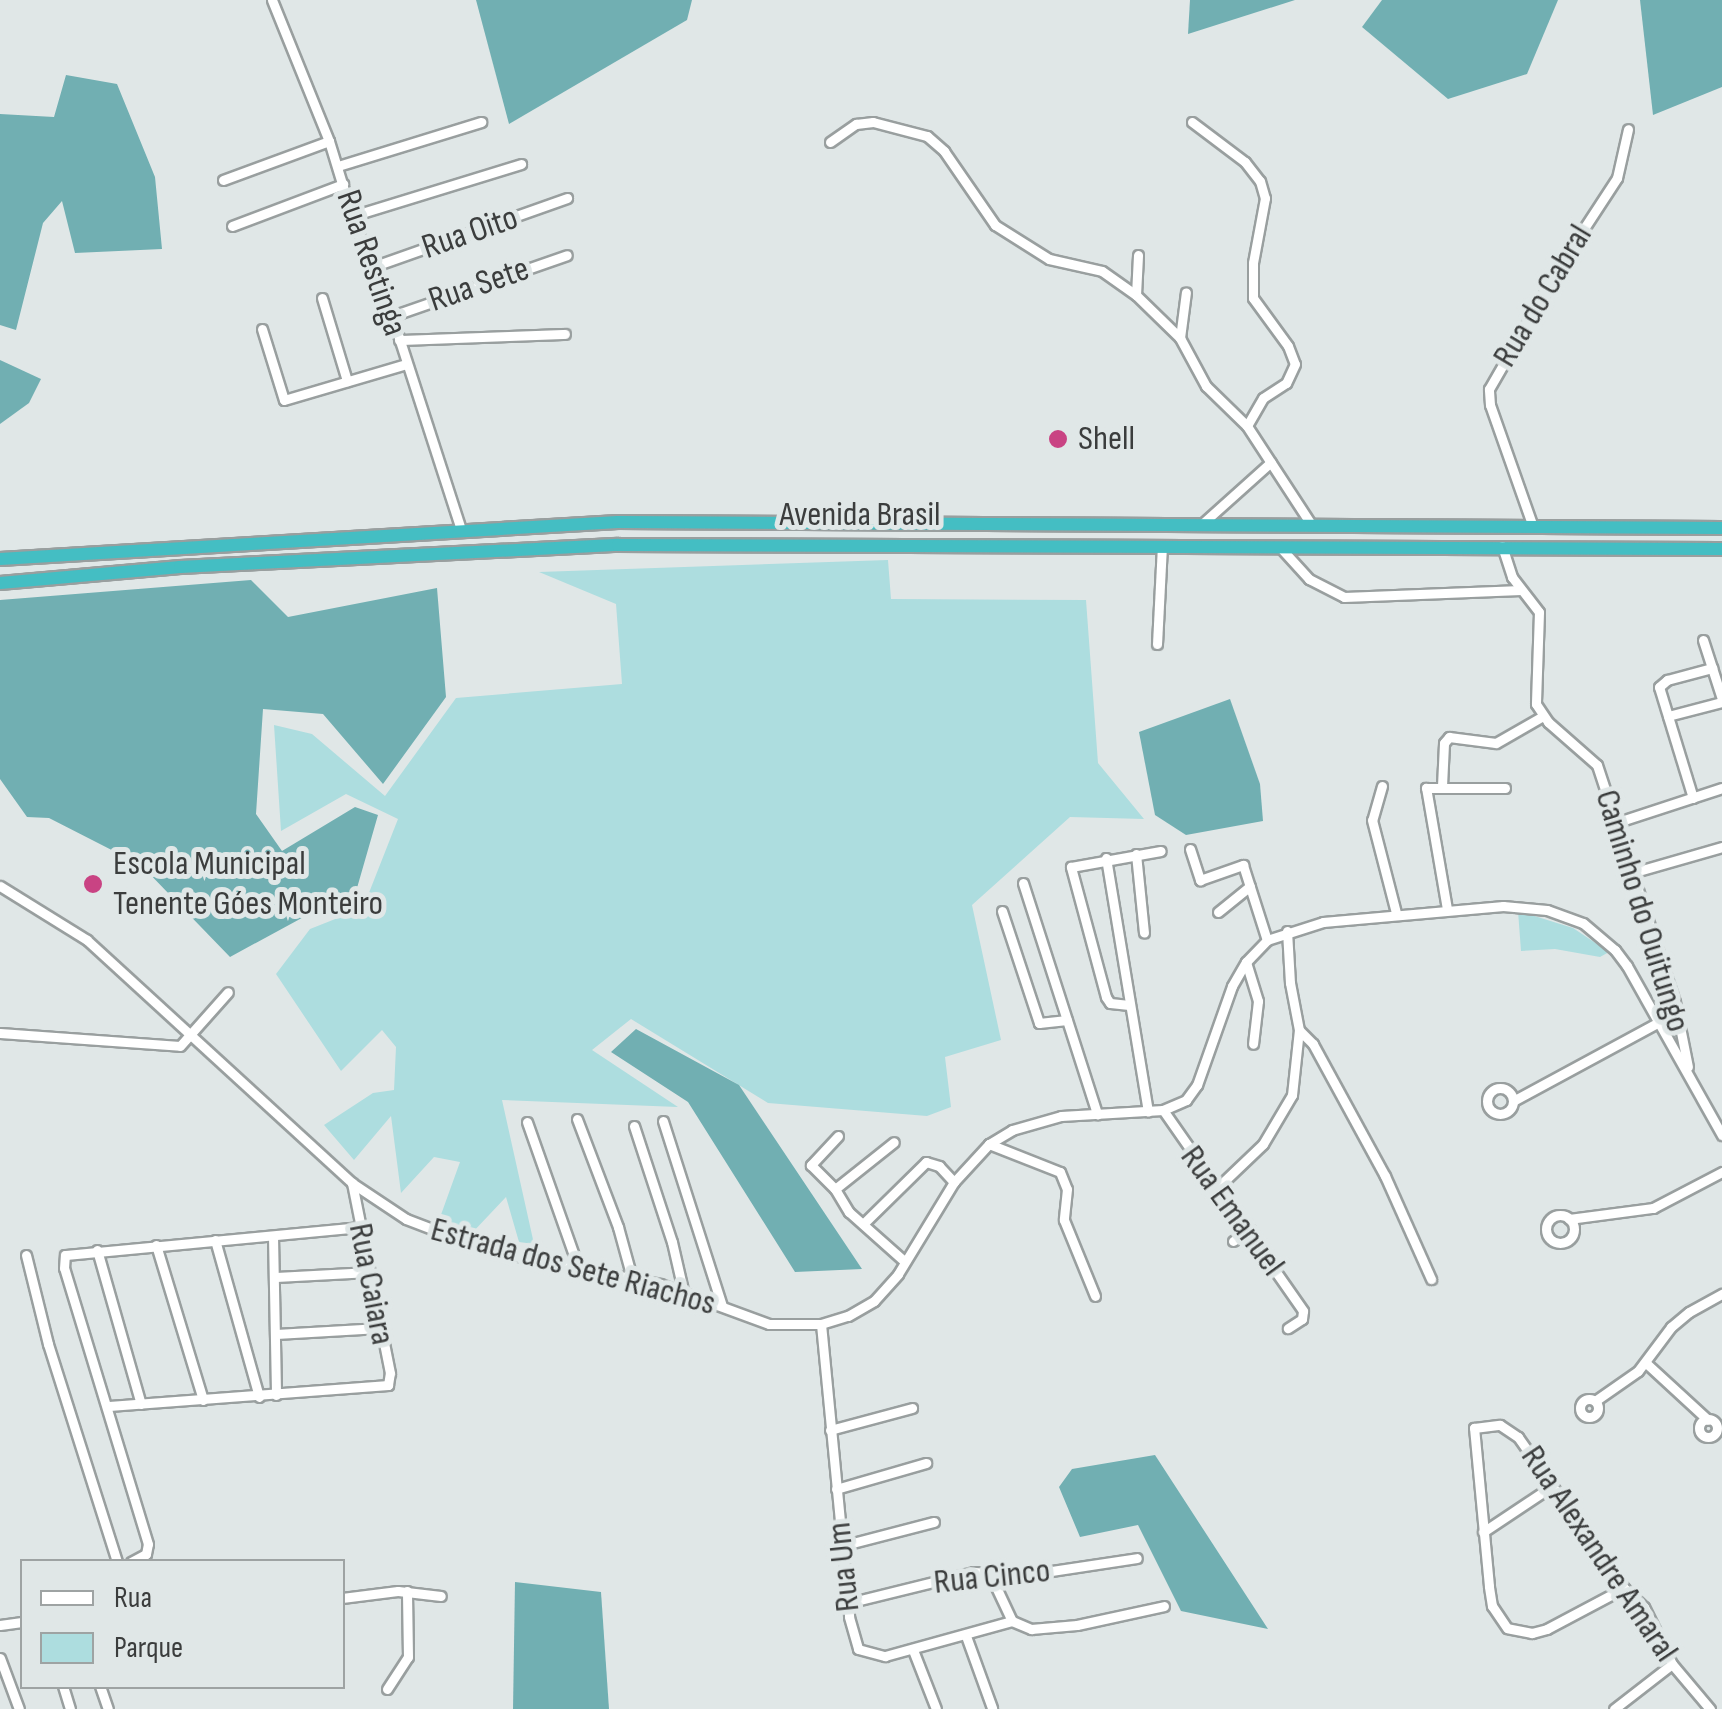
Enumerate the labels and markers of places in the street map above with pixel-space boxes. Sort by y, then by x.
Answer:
place label: Shell [1078,418,1135,460]
marker: Shell [1047,428,1069,450]
place label: Escola Municipal Tenente Góes Monteiro [113,843,383,925]
marker: Escola Municipal Tenente Góes Monteiro [82,873,104,895]

